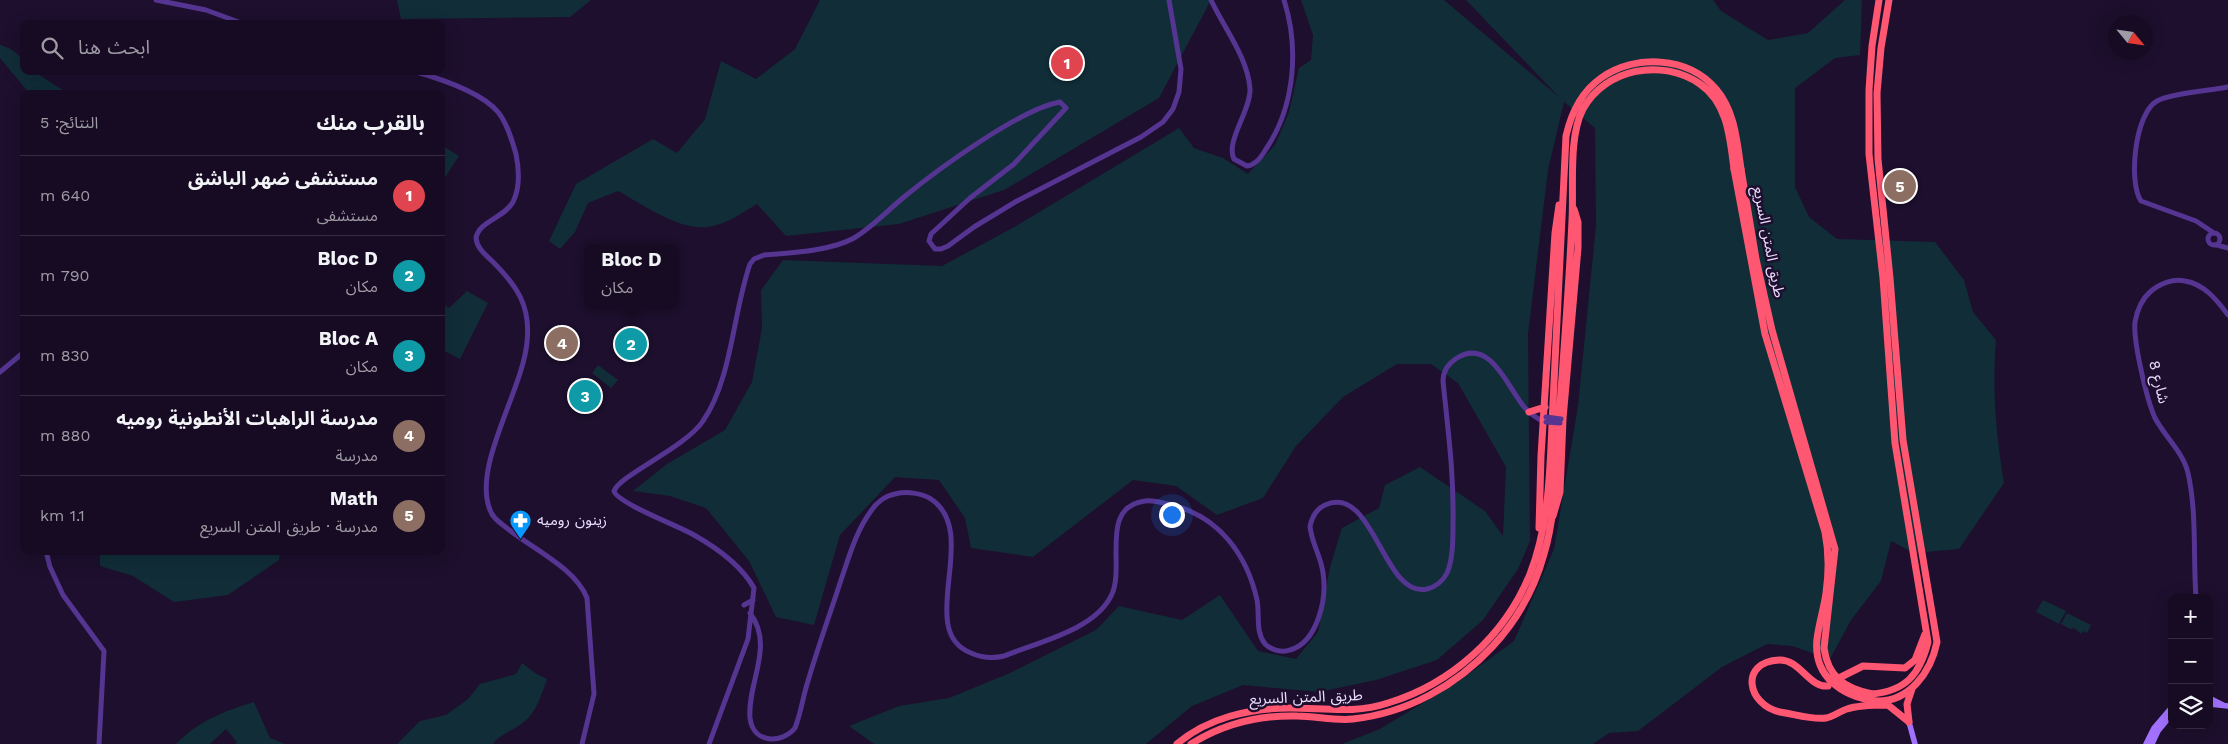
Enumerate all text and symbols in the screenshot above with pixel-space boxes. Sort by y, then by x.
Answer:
north arrow [2108,15,2153,60]
search box [20,20,445,75]
icon: search [38,34,66,62]
text: ابحث هنا [78,36,150,59]
pin: 1 [1051,44,1083,82]
text: بالقرب منك [317,110,425,135]
text: النتائج: 5 [40,113,98,132]
text: مستشفى ضهر الباشق [188,167,378,190]
pin: 5 [1884,167,1916,205]
street label: طريق المتن السريع [1746,185,1789,300]
text: 640 m [40,186,90,205]
text: 1 [406,186,412,205]
text: مستشفى [317,206,378,225]
popup [584,244,679,309]
text: Bloc D [318,247,378,270]
text: Bloc D [601,248,662,271]
text: 790 m [40,266,90,285]
text: 2 [404,266,414,285]
text: مكان [346,277,378,296]
text: مكان [601,278,633,297]
pin: 4 [546,324,578,362]
pin: 2 [615,325,647,363]
text: Bloc A [319,327,378,350]
text: 830 m [40,346,90,365]
text: 3 [404,346,414,365]
text: مكان [346,357,378,376]
street label: شارع 8 [2142,359,2173,406]
pin: 3 [569,377,601,415]
text: مدرسة الراهبات الأنطونية روميه [116,407,378,430]
text: 880 m [40,426,90,445]
text: 4 [404,426,414,445]
text: مدرسة [335,446,378,465]
text: Math [330,487,378,510]
your location [1159,502,1185,528]
text: 1.1 km [40,506,85,525]
text: 5 [404,506,414,525]
pharmacy icon: زينون روميه [509,508,533,539]
place label: زينون روميه [537,511,607,529]
text: مدرسة · طريق المتن السريع [200,517,378,536]
map controls [2168,594,2213,729]
button: + [2168,594,2213,639]
button: − [2168,639,2213,684]
button: layers [2168,684,2213,729]
street label: طريق المتن السريع [1249,686,1363,711]

